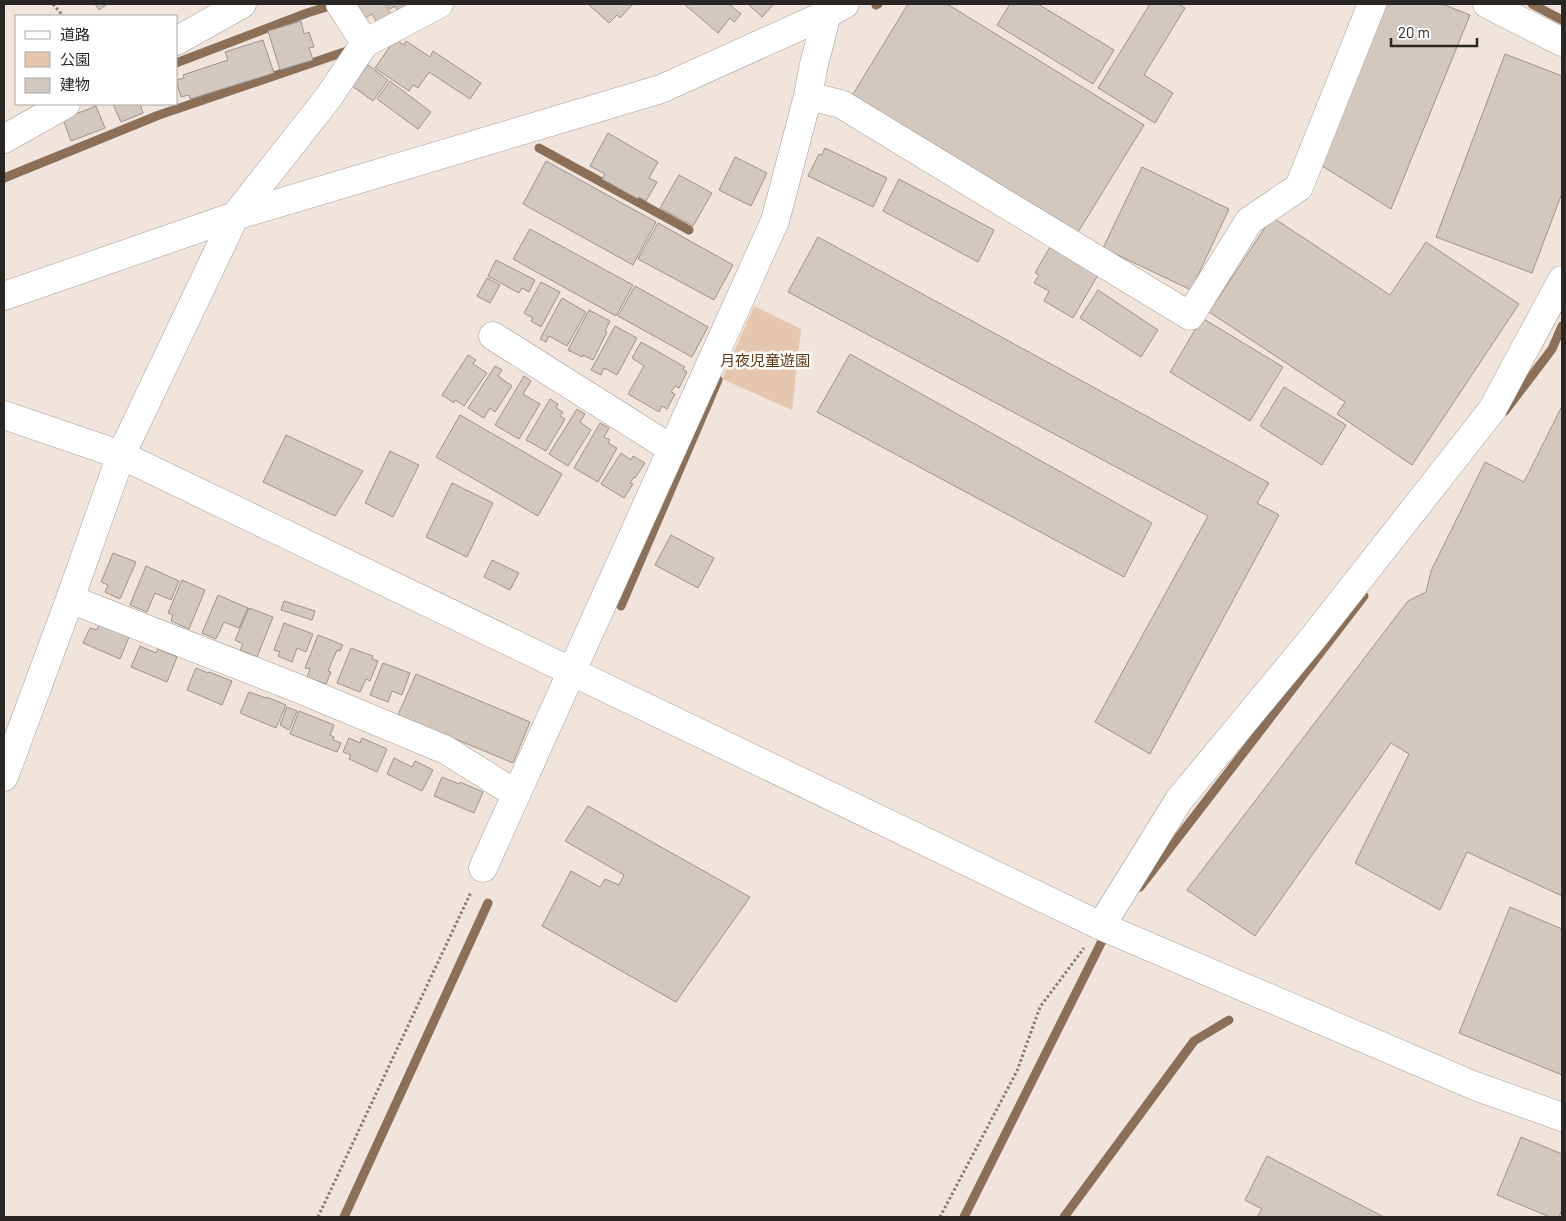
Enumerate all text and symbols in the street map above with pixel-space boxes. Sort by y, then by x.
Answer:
legend [15,15,178,105]
scale bar [1391,15,1477,47]
text: 20 m [1398,23,1430,41]
text: 道路 [60,25,90,43]
text: 公園 [60,50,90,68]
text: 建物 [60,75,90,93]
park label: 月夜児童遊園 [720,351,810,369]

